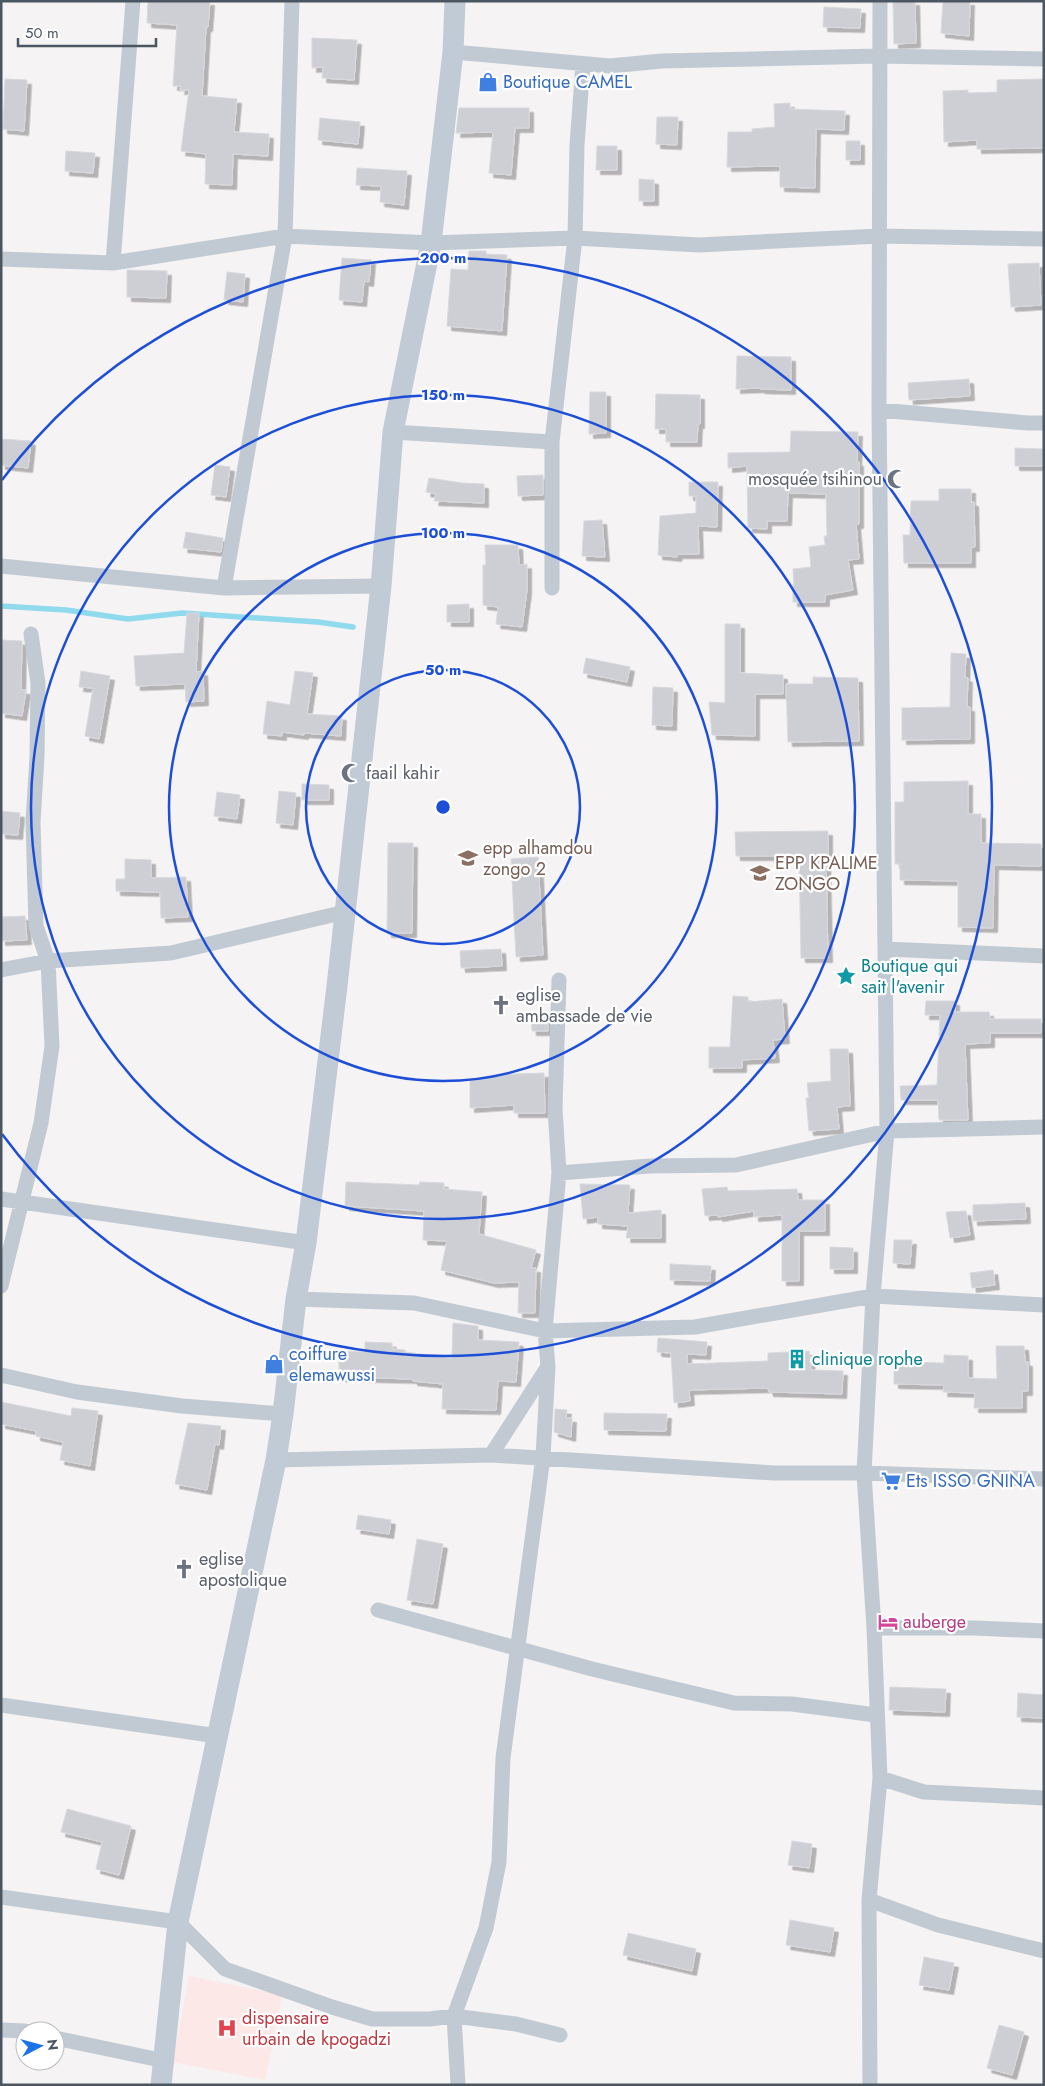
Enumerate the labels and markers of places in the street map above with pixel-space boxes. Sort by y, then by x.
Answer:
place label: Boutique CAMEL [503,69,632,95]
shop icon: Boutique CAMEL [477,71,499,93]
place label: mosquée tsihinou [748,466,882,492]
mosque icon: mosquée tsihinou [886,468,908,490]
place label: faail kahir [366,760,440,786]
mosque icon: faail kahir [340,762,362,784]
centre of rings [434,798,452,816]
place label: epp alhamdou zongo 2 [483,835,593,882]
school or university icon: epp alhamdou zongo 2 [457,847,479,869]
place label: EPP KPALIME ZONGO [775,850,878,897]
school or university icon: EPP KPALIME ZONGO [749,862,771,884]
place label: Boutique qui sait l'avenir [861,953,958,1000]
place icon: Boutique qui sait l'avenir [835,965,857,987]
place label: eglise ambassade de vie [516,982,653,1029]
church icon: eglise ambassade de vie [490,994,512,1016]
place label: coiffure elemawussi [289,1341,375,1388]
place label: clinique rophe [812,1346,923,1372]
building icon: clinique rophe [786,1348,808,1370]
shop icon: coiffure elemawussi [263,1353,285,1375]
place label: Ets ISSO GNINA [906,1468,1035,1494]
supermarket icon: Ets ISSO GNINA [880,1470,902,1492]
place label: eglise apostolique [199,1546,287,1593]
church icon: eglise apostolique [173,1558,195,1580]
place label: auberge [903,1609,966,1635]
hotel icon: auberge [877,1611,899,1633]
place label: dispensaire urbain de kpogadzi [242,2005,391,2052]
hospital icon: dispensaire urbain de kpogadzi [216,2017,238,2039]

